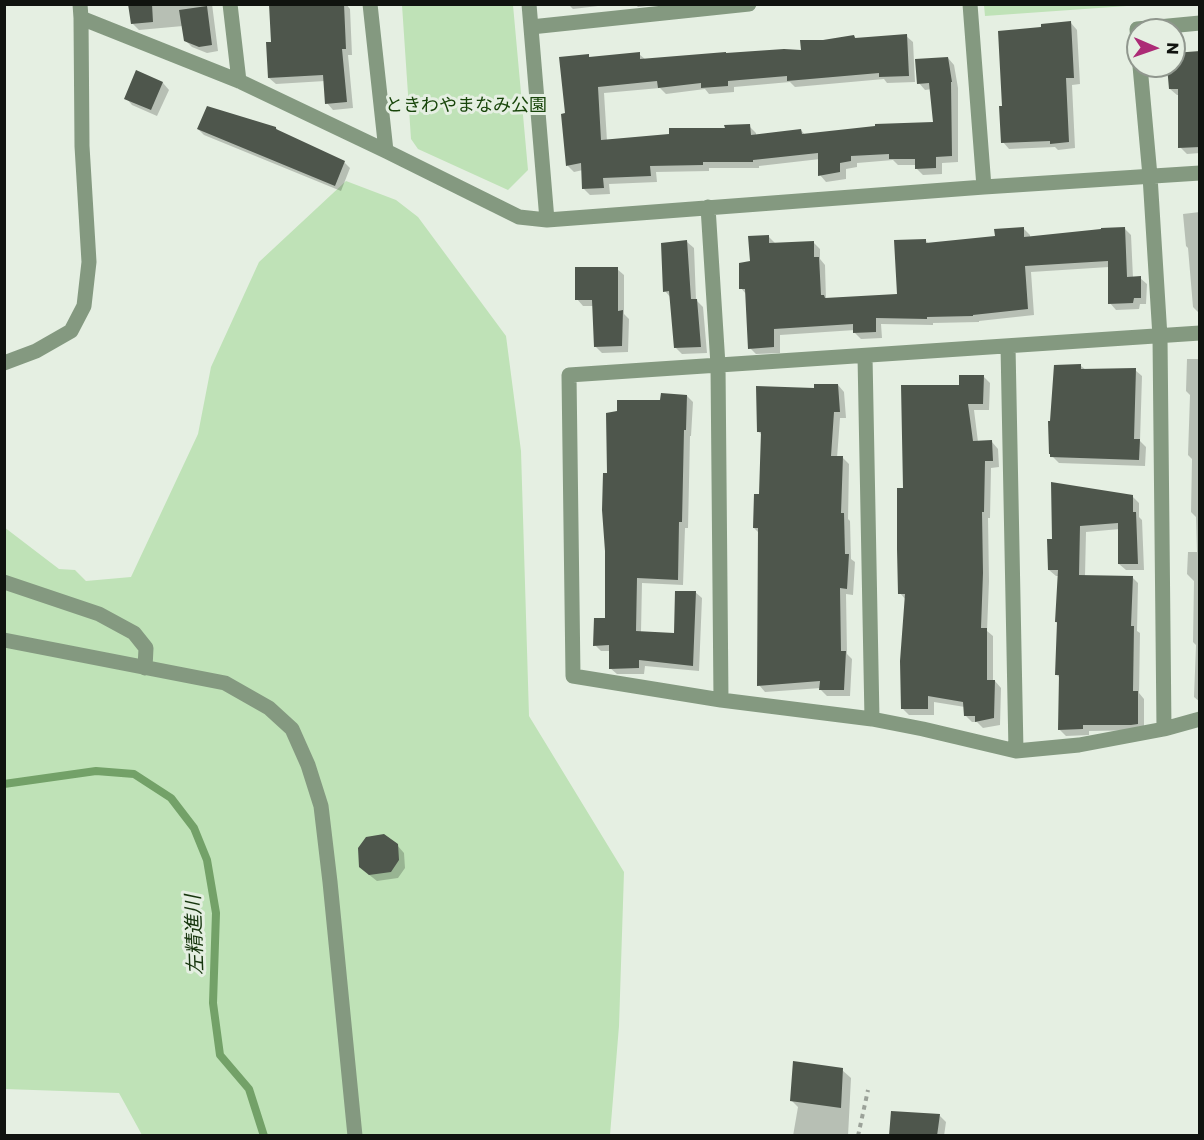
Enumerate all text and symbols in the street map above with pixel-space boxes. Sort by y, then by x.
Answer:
north arrow [1126,18,1186,78]
text: N [1161,42,1184,55]
park label: ときわやまなみ公園 [385,95,547,117]
water label: 左精進川 [183,895,209,975]

